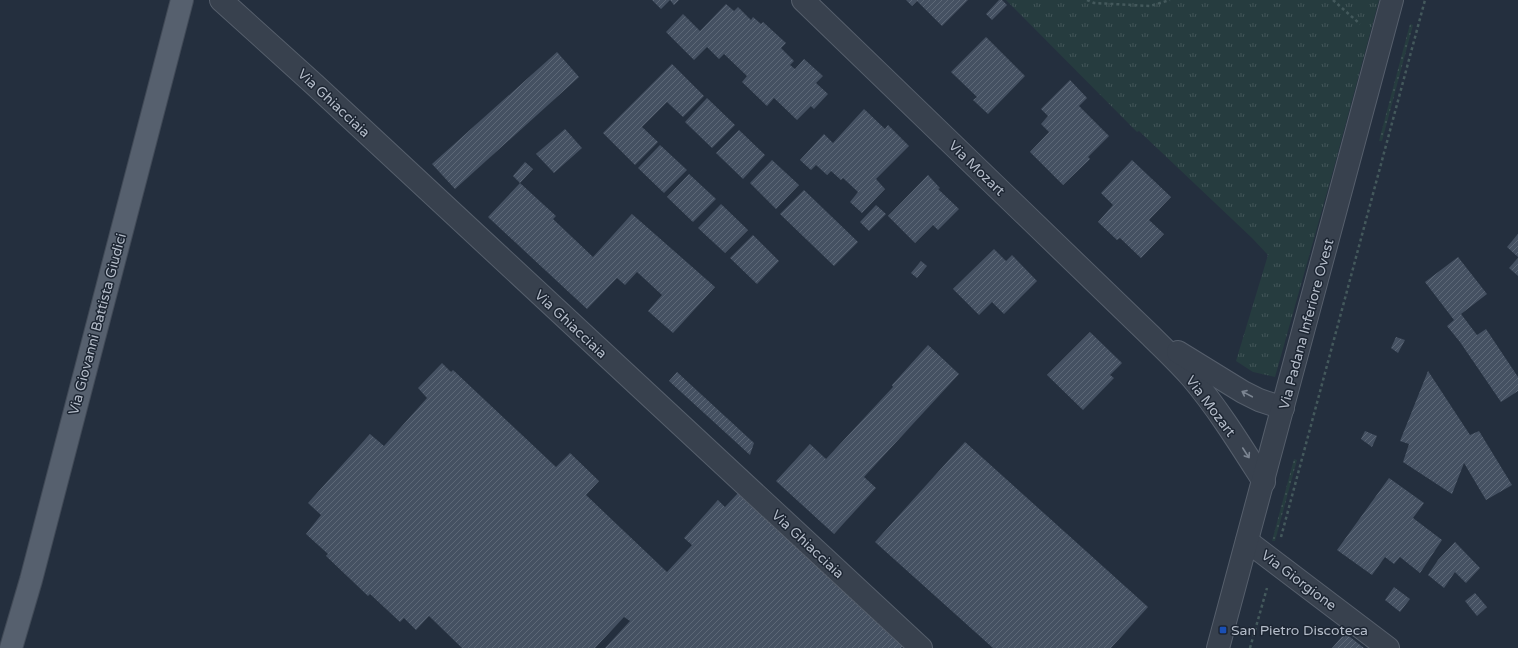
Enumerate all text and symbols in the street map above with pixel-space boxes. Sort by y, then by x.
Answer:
street label: Via Ghiacciaia [294,66,373,141]
street label: Via Mozart [945,137,1009,200]
street label: Via Giovanni Battista Giudici [65,231,130,417]
street label: Via Padana Inferiore Ovest [1275,236,1338,411]
street label: Via Ghiacciaia [531,287,610,362]
street label: Via Mozart [1182,372,1239,441]
one-way arrow [1241,390,1253,397]
one-way arrow [1242,447,1250,459]
street label: Via Ghiacciaia [768,507,847,582]
street label: Via Giorgione [1258,547,1340,614]
place label: San Pietro Discoteca [1231,622,1368,639]
marker: San Pietro Discoteca [1218,625,1228,635]

